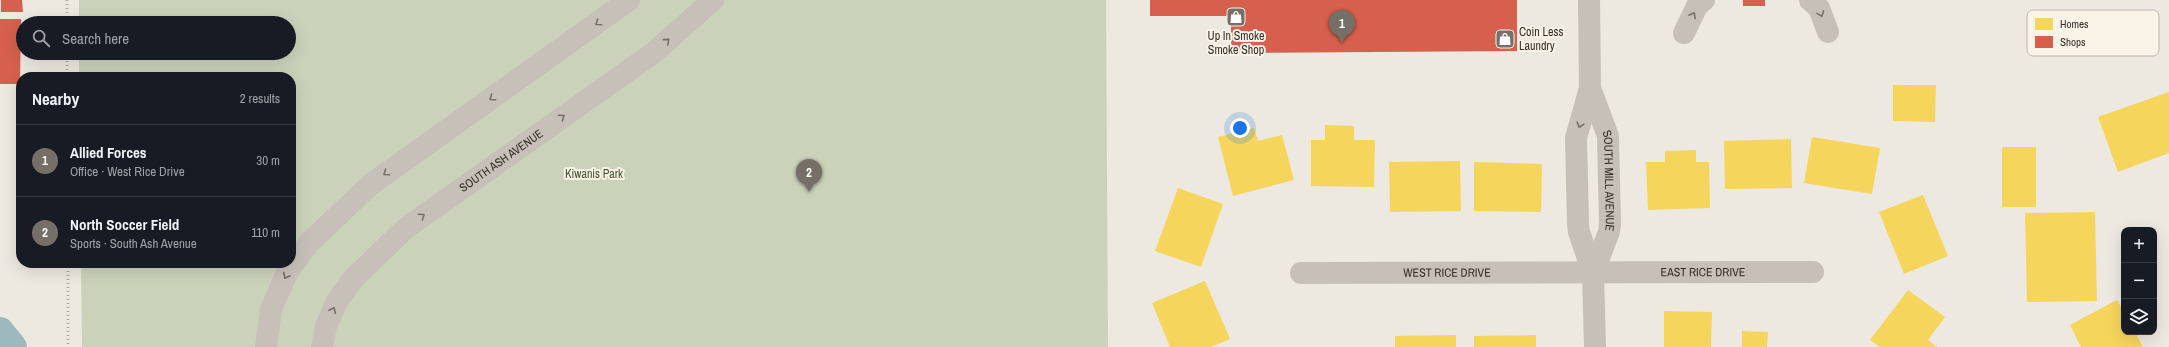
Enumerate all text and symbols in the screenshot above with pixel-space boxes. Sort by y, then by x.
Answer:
shop icon: Up In Smoke Smoke Shop [1225,6,1247,28]
pin: 1 [1329,10,1355,43]
legend [2027,10,2159,56]
one-way arrow [1817,11,1825,18]
one-way arrow [1688,12,1695,20]
search box [16,16,296,60]
text: Homes [2060,17,2089,31]
one-way arrow [595,18,602,26]
place label: Coin Less Laundry [1519,24,1563,54]
icon: search [30,27,52,49]
text: Search here [62,28,129,49]
place label: Up In Smoke Smoke Shop [1208,28,1264,58]
shop icon: Coin Less Laundry [1494,28,1516,50]
text: Shops [2060,35,2086,49]
one-way arrow [662,38,670,45]
text: Nearby [32,87,79,110]
text: 2 results [240,90,280,107]
one-way arrow [489,93,496,101]
one-way arrow [558,114,565,122]
your location [1230,118,1250,138]
one-way arrow [1576,122,1584,129]
street label: SOUTH ASH AVENUE [456,126,546,196]
street label: SOUTH MILL AVENUE [1599,128,1618,232]
text: Allied Forces [70,142,147,163]
text: 1 [42,152,48,169]
text: 30 m [256,152,280,169]
pin: 2 [796,159,822,192]
text: Office · West Rice Drive [70,163,185,180]
park label: Kiwanis Park [565,166,623,182]
one-way arrow [383,168,390,175]
text: North Soccer Field [70,214,179,235]
one-way arrow [417,214,424,221]
text: 2 [42,224,48,241]
text: 110 m [251,224,280,241]
map controls [2121,227,2157,335]
button: + [2121,227,2157,263]
text: Sports · South Ash Avenue [70,235,197,252]
button: − [2121,263,2157,299]
street label: EAST RICE DRIVE [1661,264,1745,280]
street label: WEST RICE DRIVE [1403,265,1491,281]
one-way arrow [283,272,291,279]
button: layers [2121,299,2157,335]
one-way arrow [328,307,336,314]

